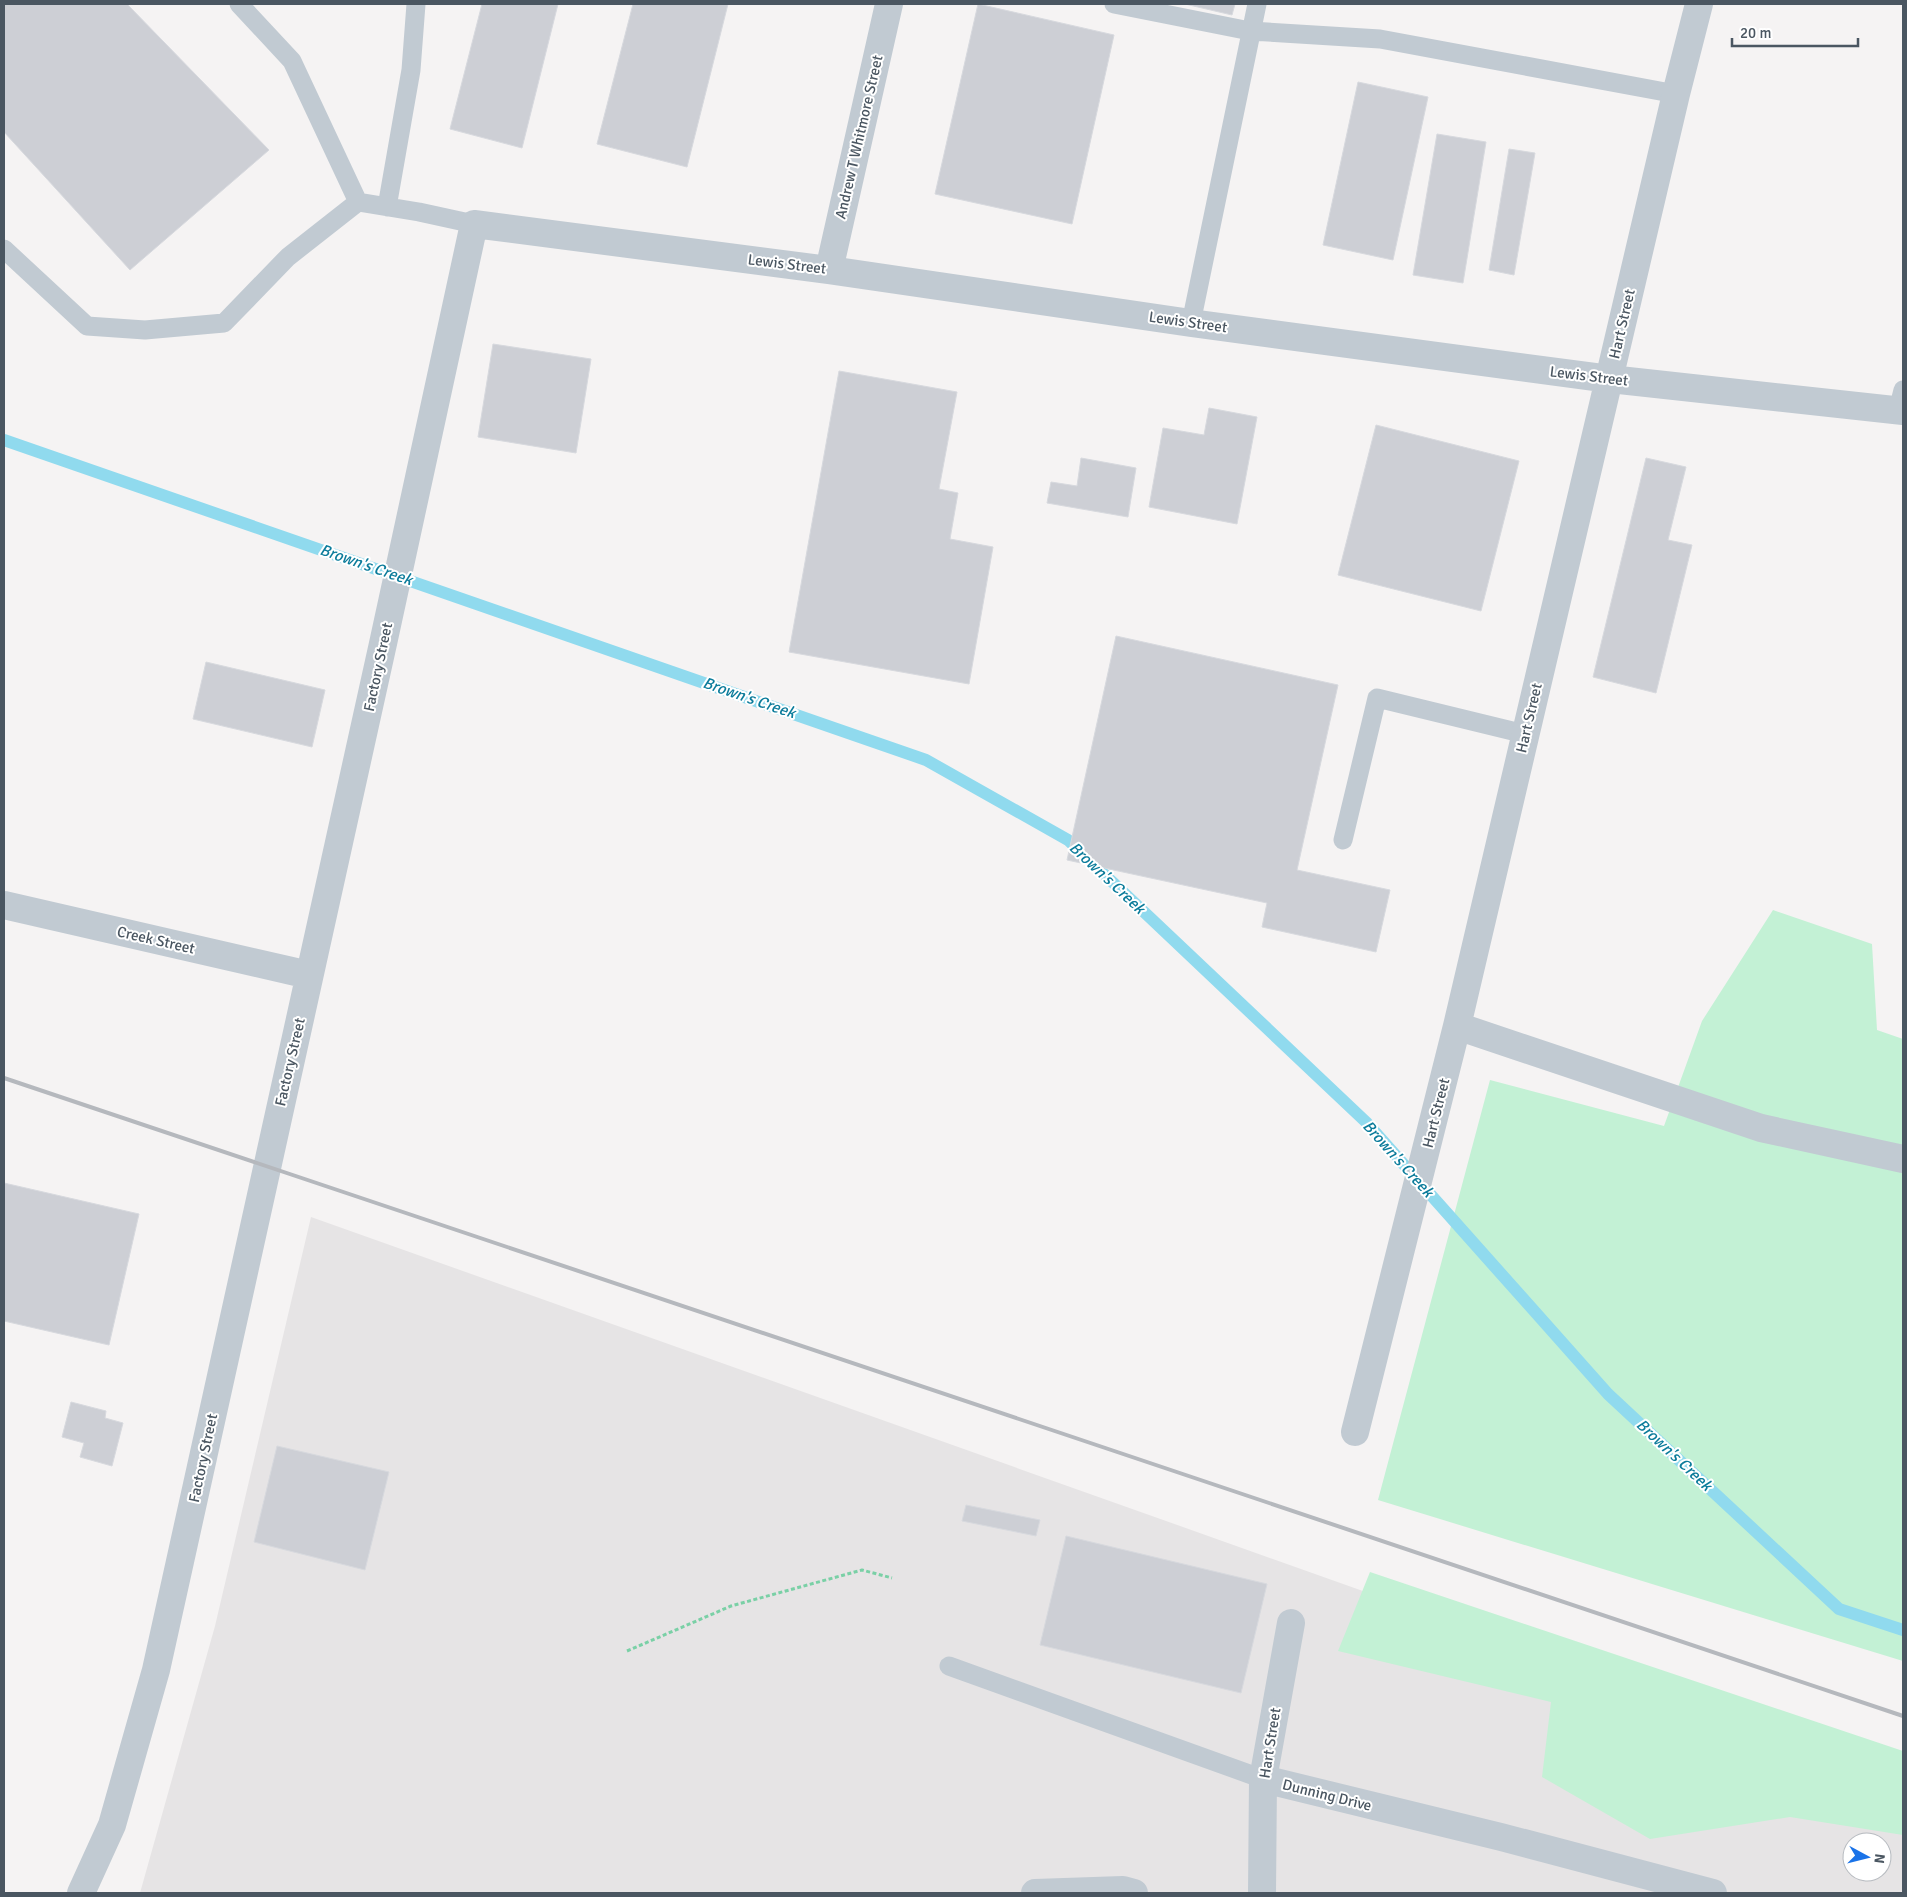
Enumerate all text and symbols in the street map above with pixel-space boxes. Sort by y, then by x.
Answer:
scale bar [1732,15,1858,47]
text: 20 m [1740,24,1771,42]
street label: Andrew T Whitmore Street [831,53,887,221]
street label: Lewis Street [747,250,827,278]
street label: Hart Street [1605,287,1639,361]
street label: Lewis Street [1148,308,1228,336]
street label: Lewis Street [1549,362,1629,390]
water label: Brown's Creek [317,540,417,591]
street label: Factory Street [360,621,396,713]
water label: Brown's Creek [700,673,800,724]
street label: Hart Street [1512,681,1546,755]
water label: Brown's Creek [1065,838,1151,920]
street label: Creek Street [115,922,197,958]
street label: Factory Street [271,1016,309,1108]
street label: Hart Street [1419,1076,1453,1150]
water label: Brown's Creek [1358,1116,1439,1203]
street label: Factory Street [185,1412,221,1504]
water label: Brown's Creek [1632,1415,1718,1497]
street label: Hart Street [1256,1706,1284,1780]
street label: Dunning Drive [1281,1775,1373,1815]
north arrow [1842,1832,1892,1882]
text: N [1870,1853,1888,1864]

